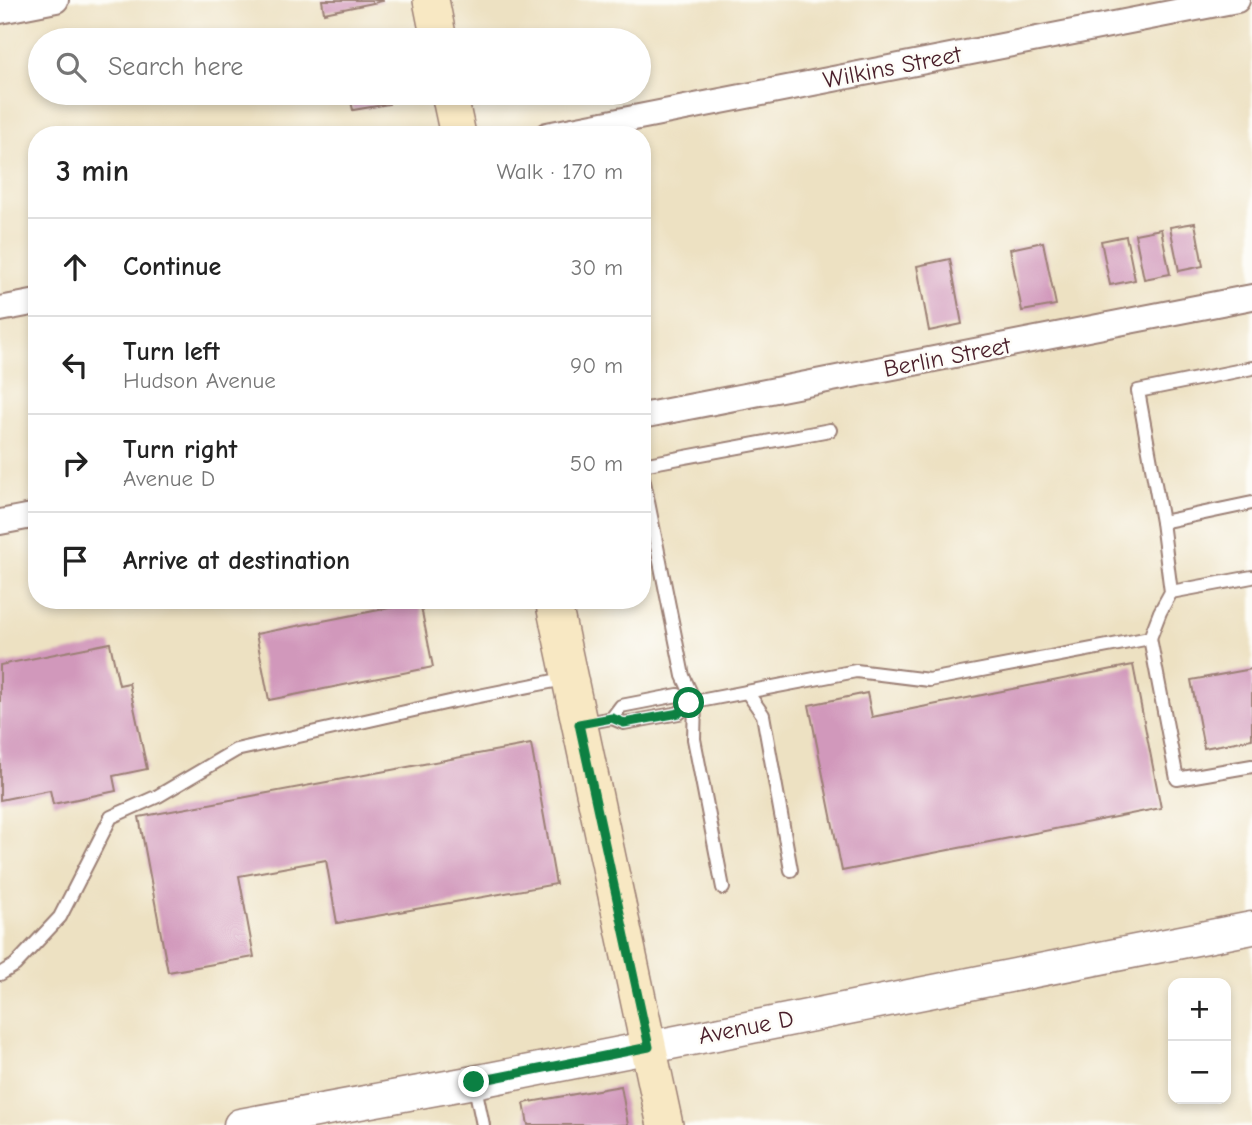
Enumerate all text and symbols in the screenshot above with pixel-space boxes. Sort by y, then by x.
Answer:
search box [28,28,651,105]
street label: Wilkins Street [821,40,964,94]
icon: search [52,48,90,86]
text: Search here [108,52,243,82]
text: 3 min [56,154,129,189]
text: Walk · 170 m [496,158,623,185]
icon: ahead [56,248,94,286]
text: Continue [123,252,221,282]
text: 30 m [571,254,623,281]
street label: Berlin Street [881,331,1014,383]
text: Turn left [123,337,220,367]
icon: left [56,346,94,384]
text: 90 m [570,352,623,379]
text: Hudson Avenue [123,367,276,394]
text: Turn right [123,435,237,465]
icon: right [56,444,94,482]
text: 50 m [570,450,623,477]
text: Avenue D [123,465,215,492]
icon: arrive [56,542,94,580]
text: Arrive at destination [123,546,350,576]
route start [673,687,704,718]
map controls [1168,978,1231,1104]
button: + [1168,978,1231,1041]
street label: Avenue D [696,1004,796,1050]
button: − [1168,1041,1231,1104]
route end [458,1066,489,1097]

